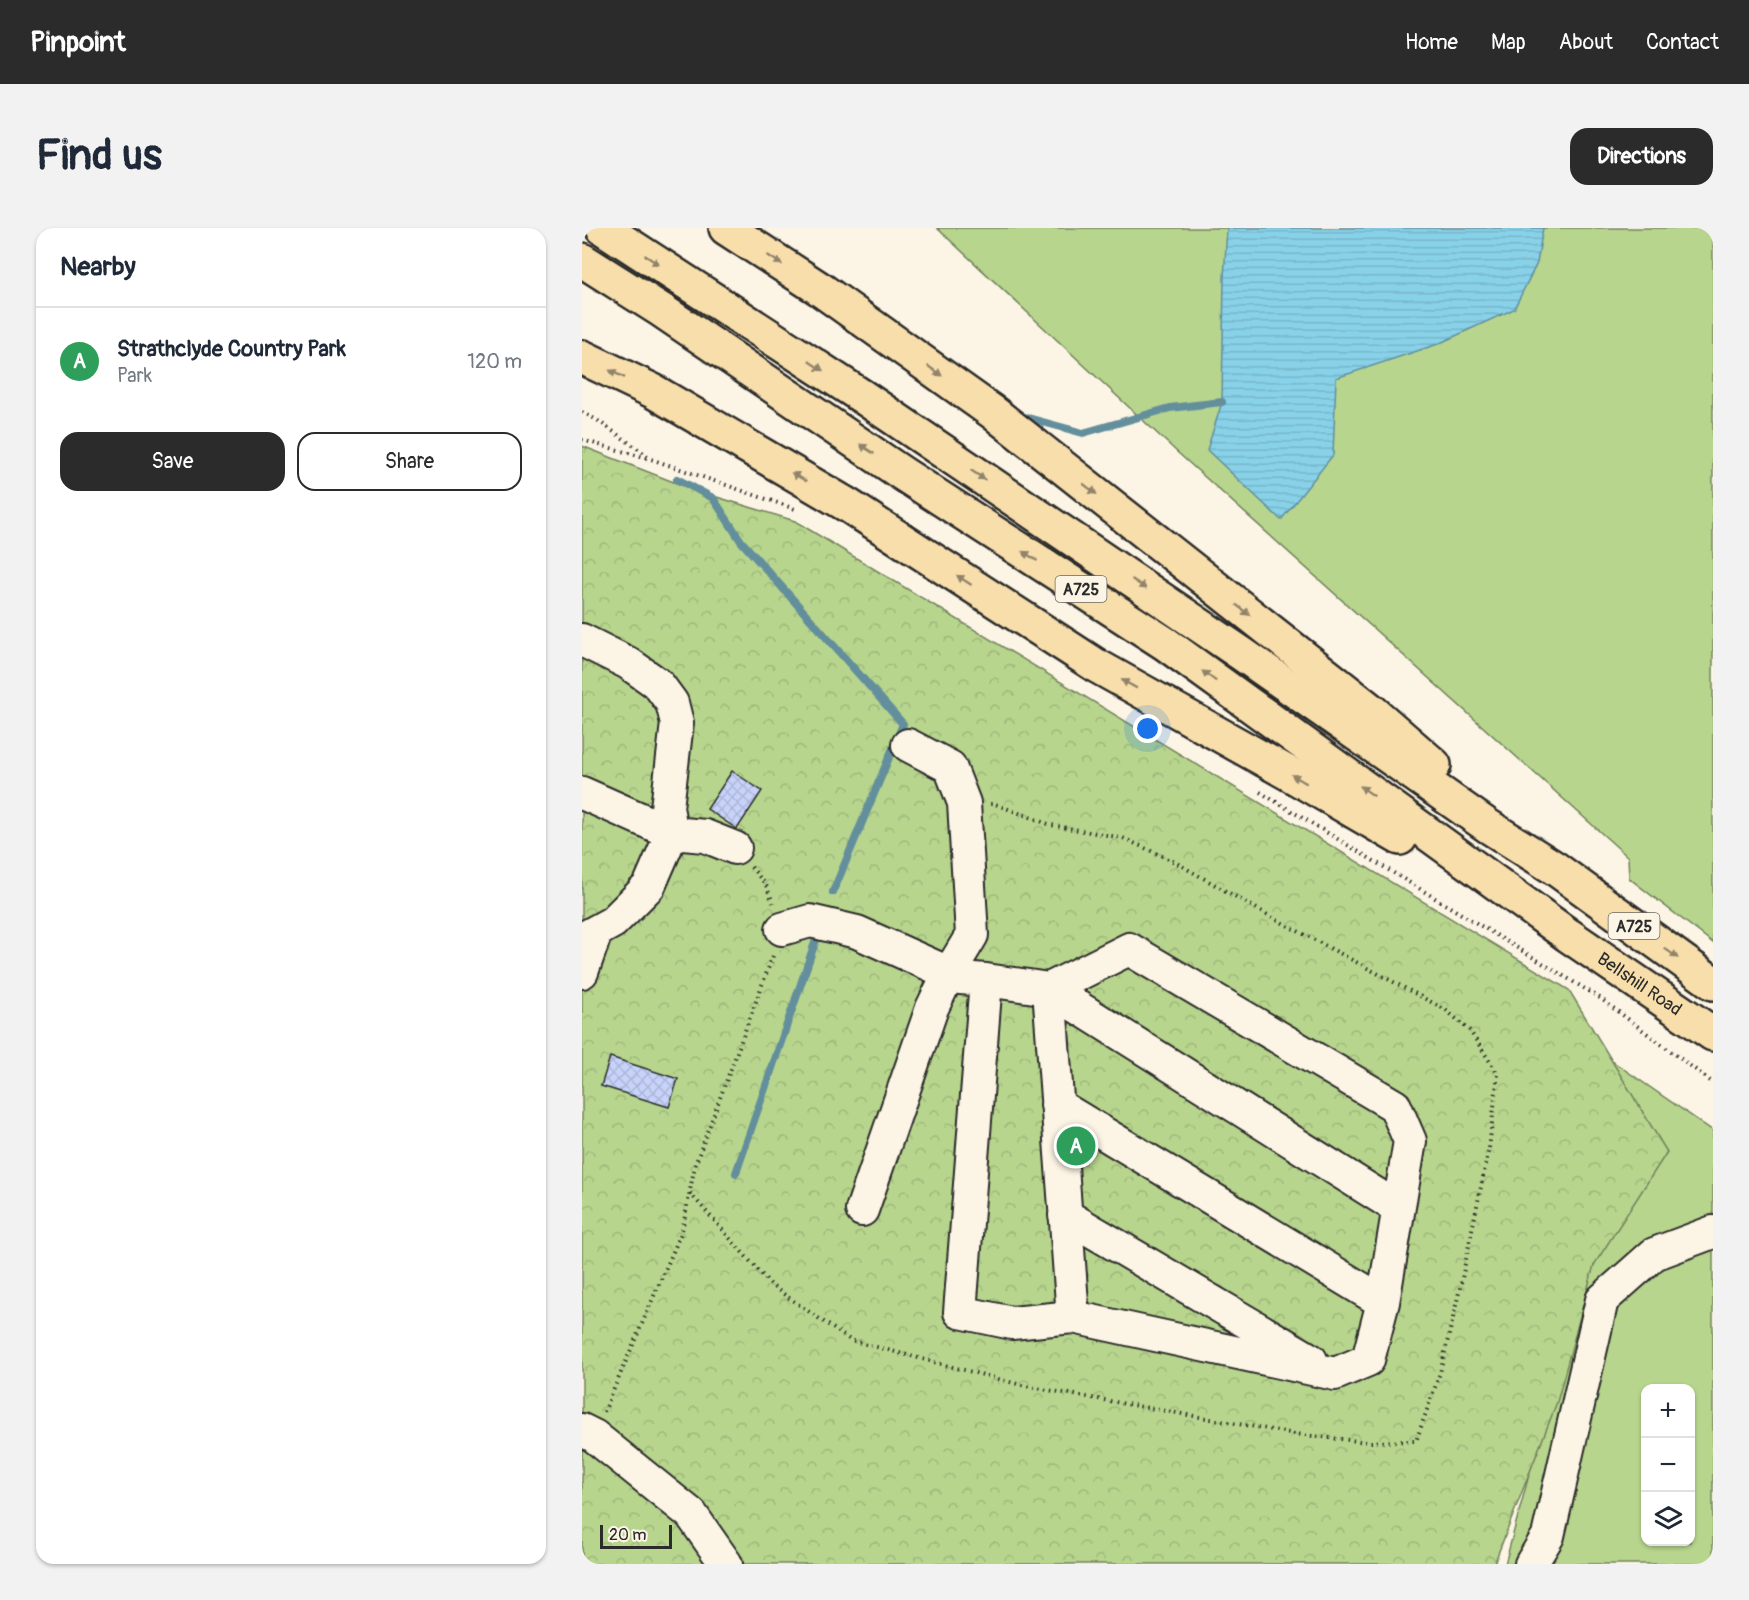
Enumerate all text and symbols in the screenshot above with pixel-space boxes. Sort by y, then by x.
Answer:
text: Pinpoint [30,25,126,60]
text: Home [1405,29,1458,56]
text: Map [1491,29,1526,56]
text: About [1559,29,1613,56]
text: Contact [1646,29,1719,56]
button: Directions [1570,128,1713,185]
text: Find us [36,130,162,182]
text: Nearby [60,251,136,283]
one-way arrow [644,254,660,265]
one-way arrow [767,254,783,265]
text: Strathclyde Country Park [117,335,346,363]
text: A [73,349,86,374]
text: 120 m [467,349,522,374]
one-way arrow [807,360,823,372]
text: Park [117,363,152,388]
one-way arrow [927,365,943,377]
one-way arrow [609,370,626,379]
button: Save [60,432,285,491]
button: Share [297,432,522,491]
one-way arrow [859,443,875,455]
one-way arrow [969,469,986,480]
one-way arrow [791,471,807,482]
one-way arrow [1083,483,1098,495]
one-way arrow [1022,551,1038,562]
one-way arrow [956,575,972,586]
road number: A725 [1056,576,1106,602]
one-way arrow [1131,578,1147,589]
one-way arrow [1236,604,1251,616]
one-way arrow [1201,670,1217,683]
one-way arrow [1121,679,1137,690]
your location [1133,714,1162,743]
one-way arrow [1290,774,1307,784]
one-way arrow [1359,785,1375,797]
road number: A725 [1608,913,1660,939]
street label: Bellshill Road [1593,947,1686,1021]
one-way arrow [1663,947,1679,959]
pin: A [1056,1124,1096,1168]
map controls [1641,1384,1695,1546]
button: + [1641,1384,1695,1438]
button: − [1641,1438,1695,1492]
button: layers [1641,1492,1695,1546]
scale bar [600,1522,672,1550]
text: 20 m [609,1525,647,1545]

